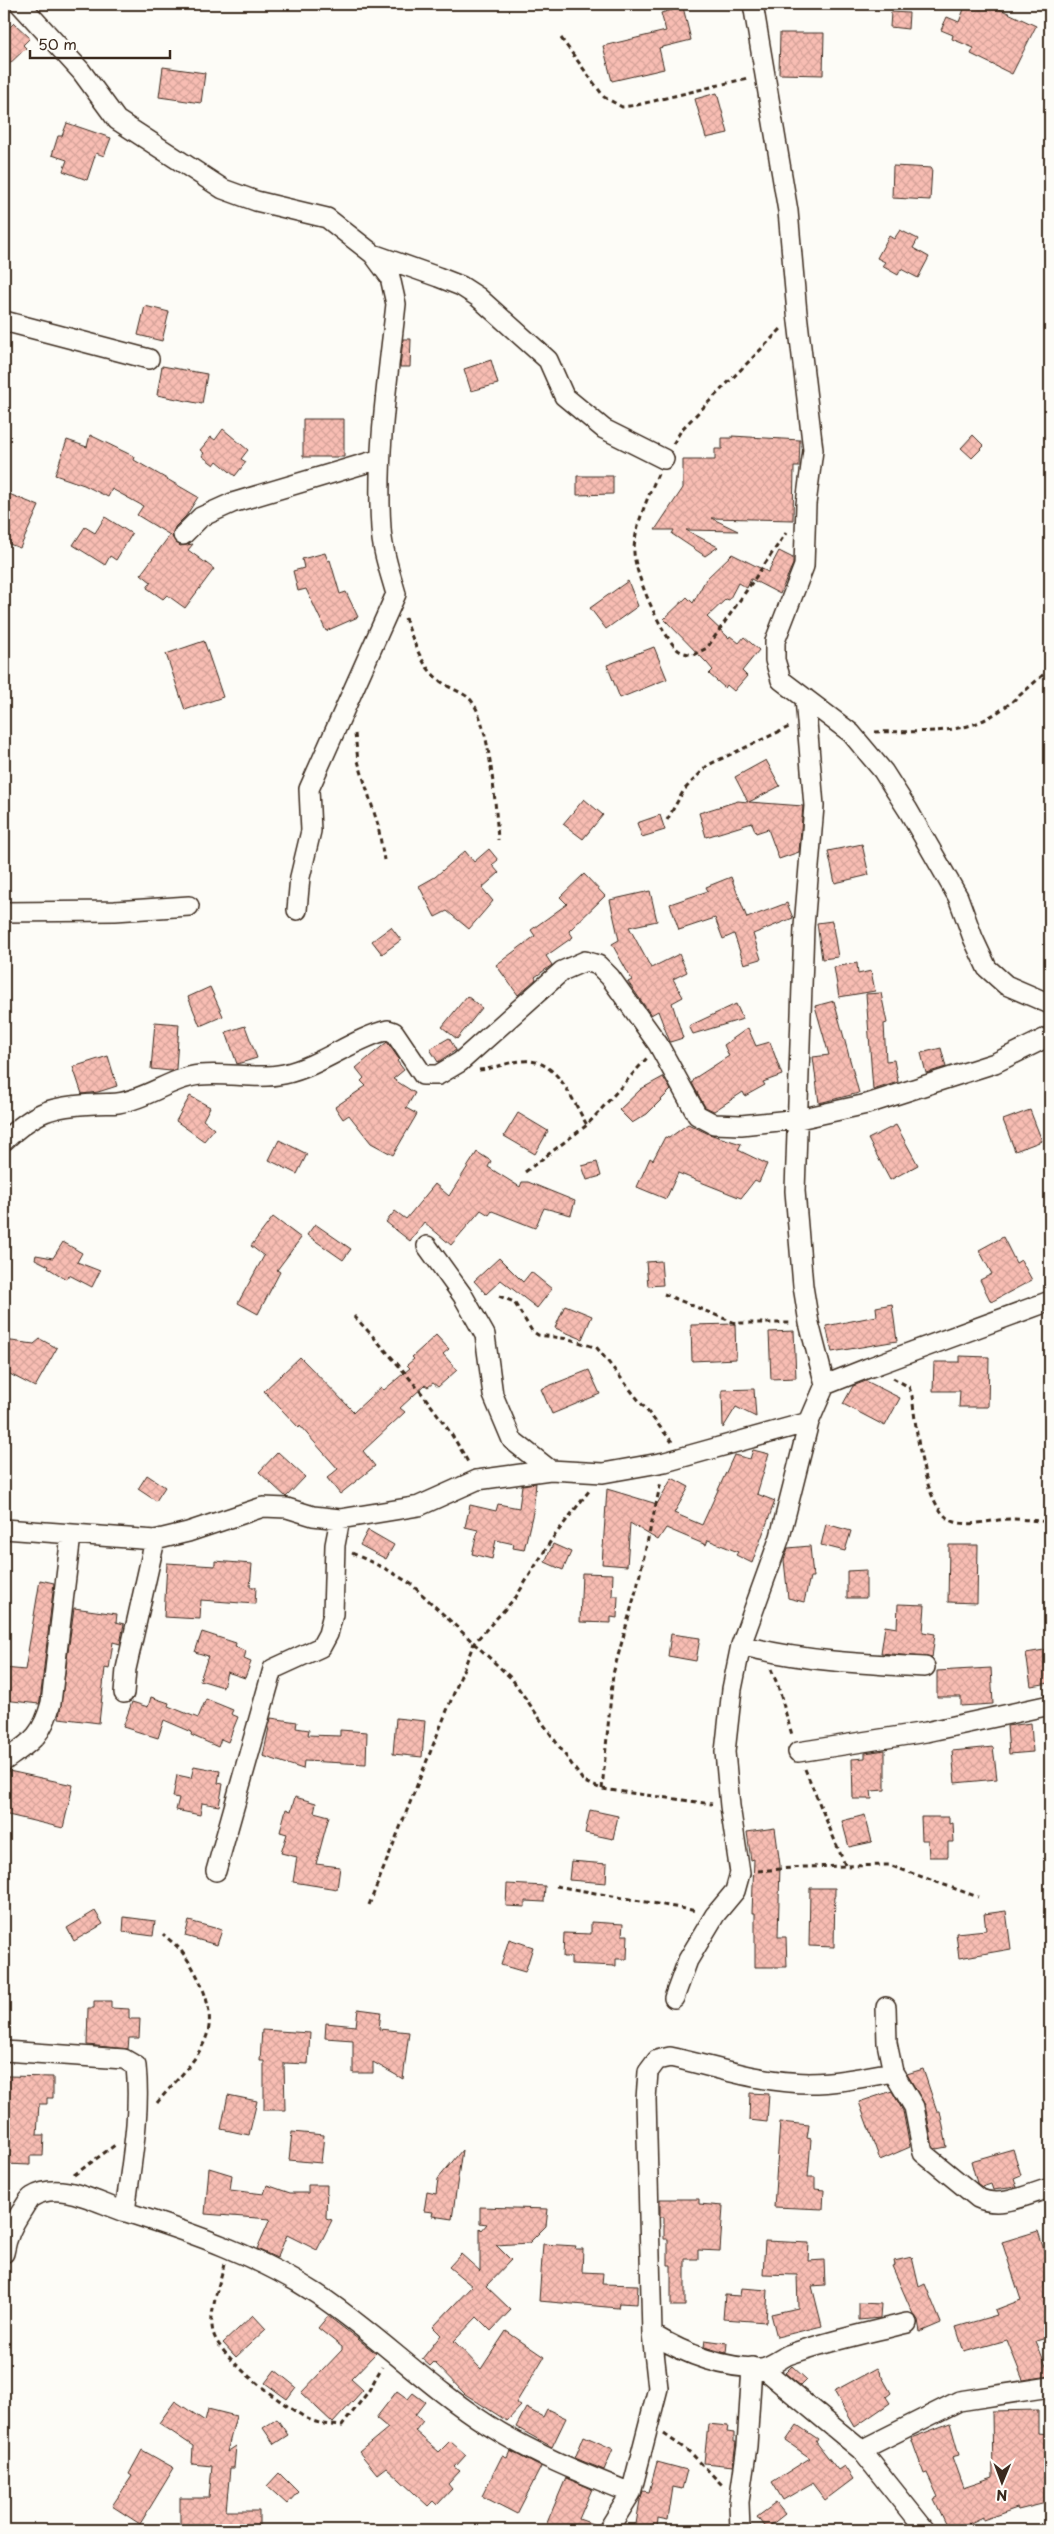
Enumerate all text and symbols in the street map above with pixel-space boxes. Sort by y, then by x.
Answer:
scale bar [30,28,170,60]
text: 50 m [38,32,77,55]
north arrow [976,2456,1026,2506]
text: N [996,2485,1007,2506]

